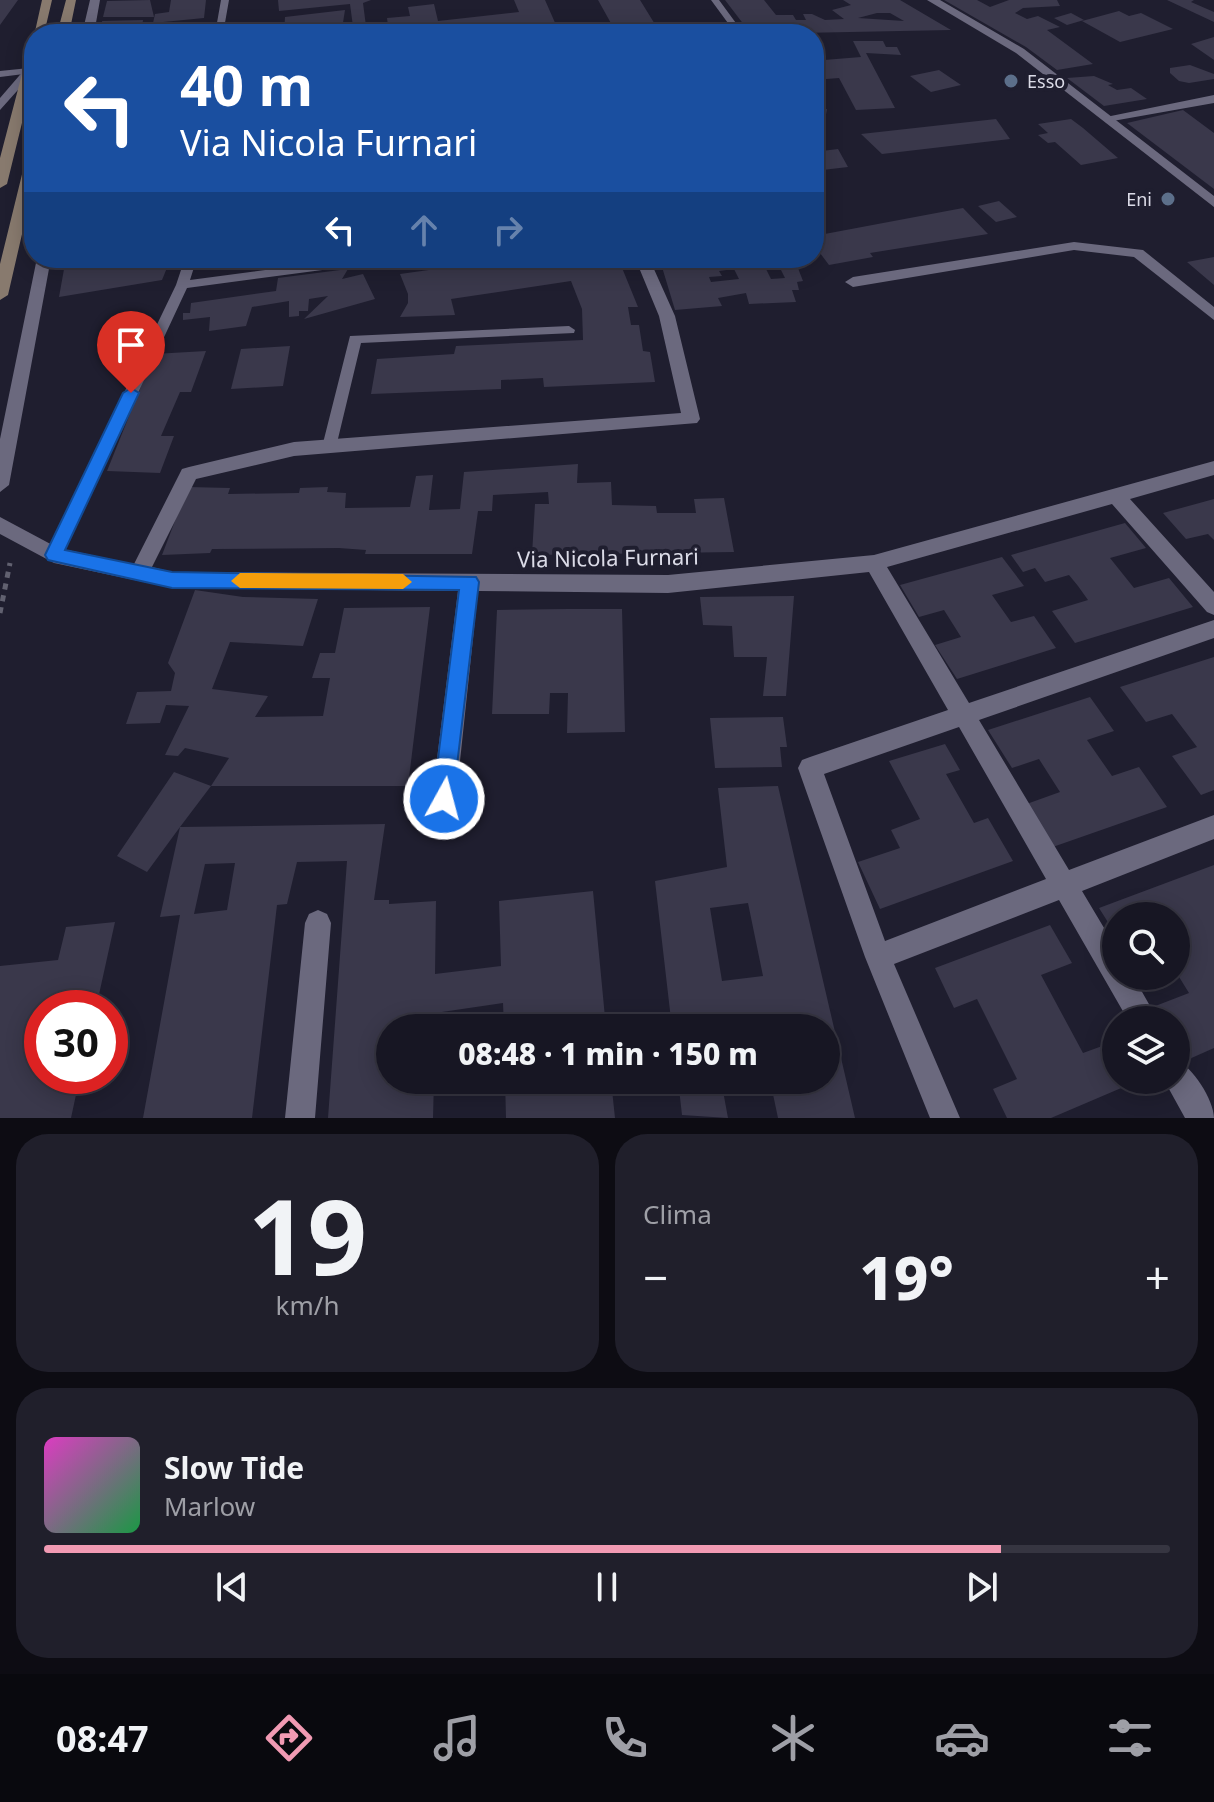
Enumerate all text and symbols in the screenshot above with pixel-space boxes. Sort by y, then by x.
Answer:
text: 40 m [180,46,313,122]
icon: left [48,56,152,160]
place label: Esso [1027,69,1065,93]
marker: Esso [1002,72,1020,90]
text: Via Nicola Furnari [180,118,477,167]
place label: Eni [1126,187,1152,211]
marker: Eni [1159,190,1177,208]
icon: left [318,208,362,252]
icon: ahead [402,208,446,252]
icon: right [486,208,530,252]
pin [97,311,165,393]
icon: arrive [109,323,153,367]
street label: Via Nicola Furnari [517,540,699,574]
position arrow [402,757,486,841]
map controls [1102,902,1190,1094]
button: search [1102,902,1190,990]
speed limit sign: 30 [24,990,128,1094]
button: layers [1102,1006,1190,1094]
text: 08:48 · 1 min · 150 m [458,1033,758,1074]
text: 19 [248,1164,367,1305]
text: Clima [643,1196,712,1232]
text: 19° [859,1236,954,1318]
text: − [643,1247,668,1307]
text: + [1145,1247,1170,1307]
text: km/h [276,1287,339,1323]
text: Slow Tide [164,1447,304,1488]
text: Marlow [164,1488,255,1524]
icon: previous [210,1565,254,1609]
icon: pause [585,1565,629,1609]
icon: next [960,1565,1004,1609]
icon: directions [261,1710,317,1766]
icon: music [429,1710,485,1766]
icon: phone [597,1710,653,1766]
icon: climate [765,1710,821,1766]
icon: car [934,1710,990,1766]
icon: filters [1102,1710,1158,1766]
text: 08:47 [56,1714,149,1763]

